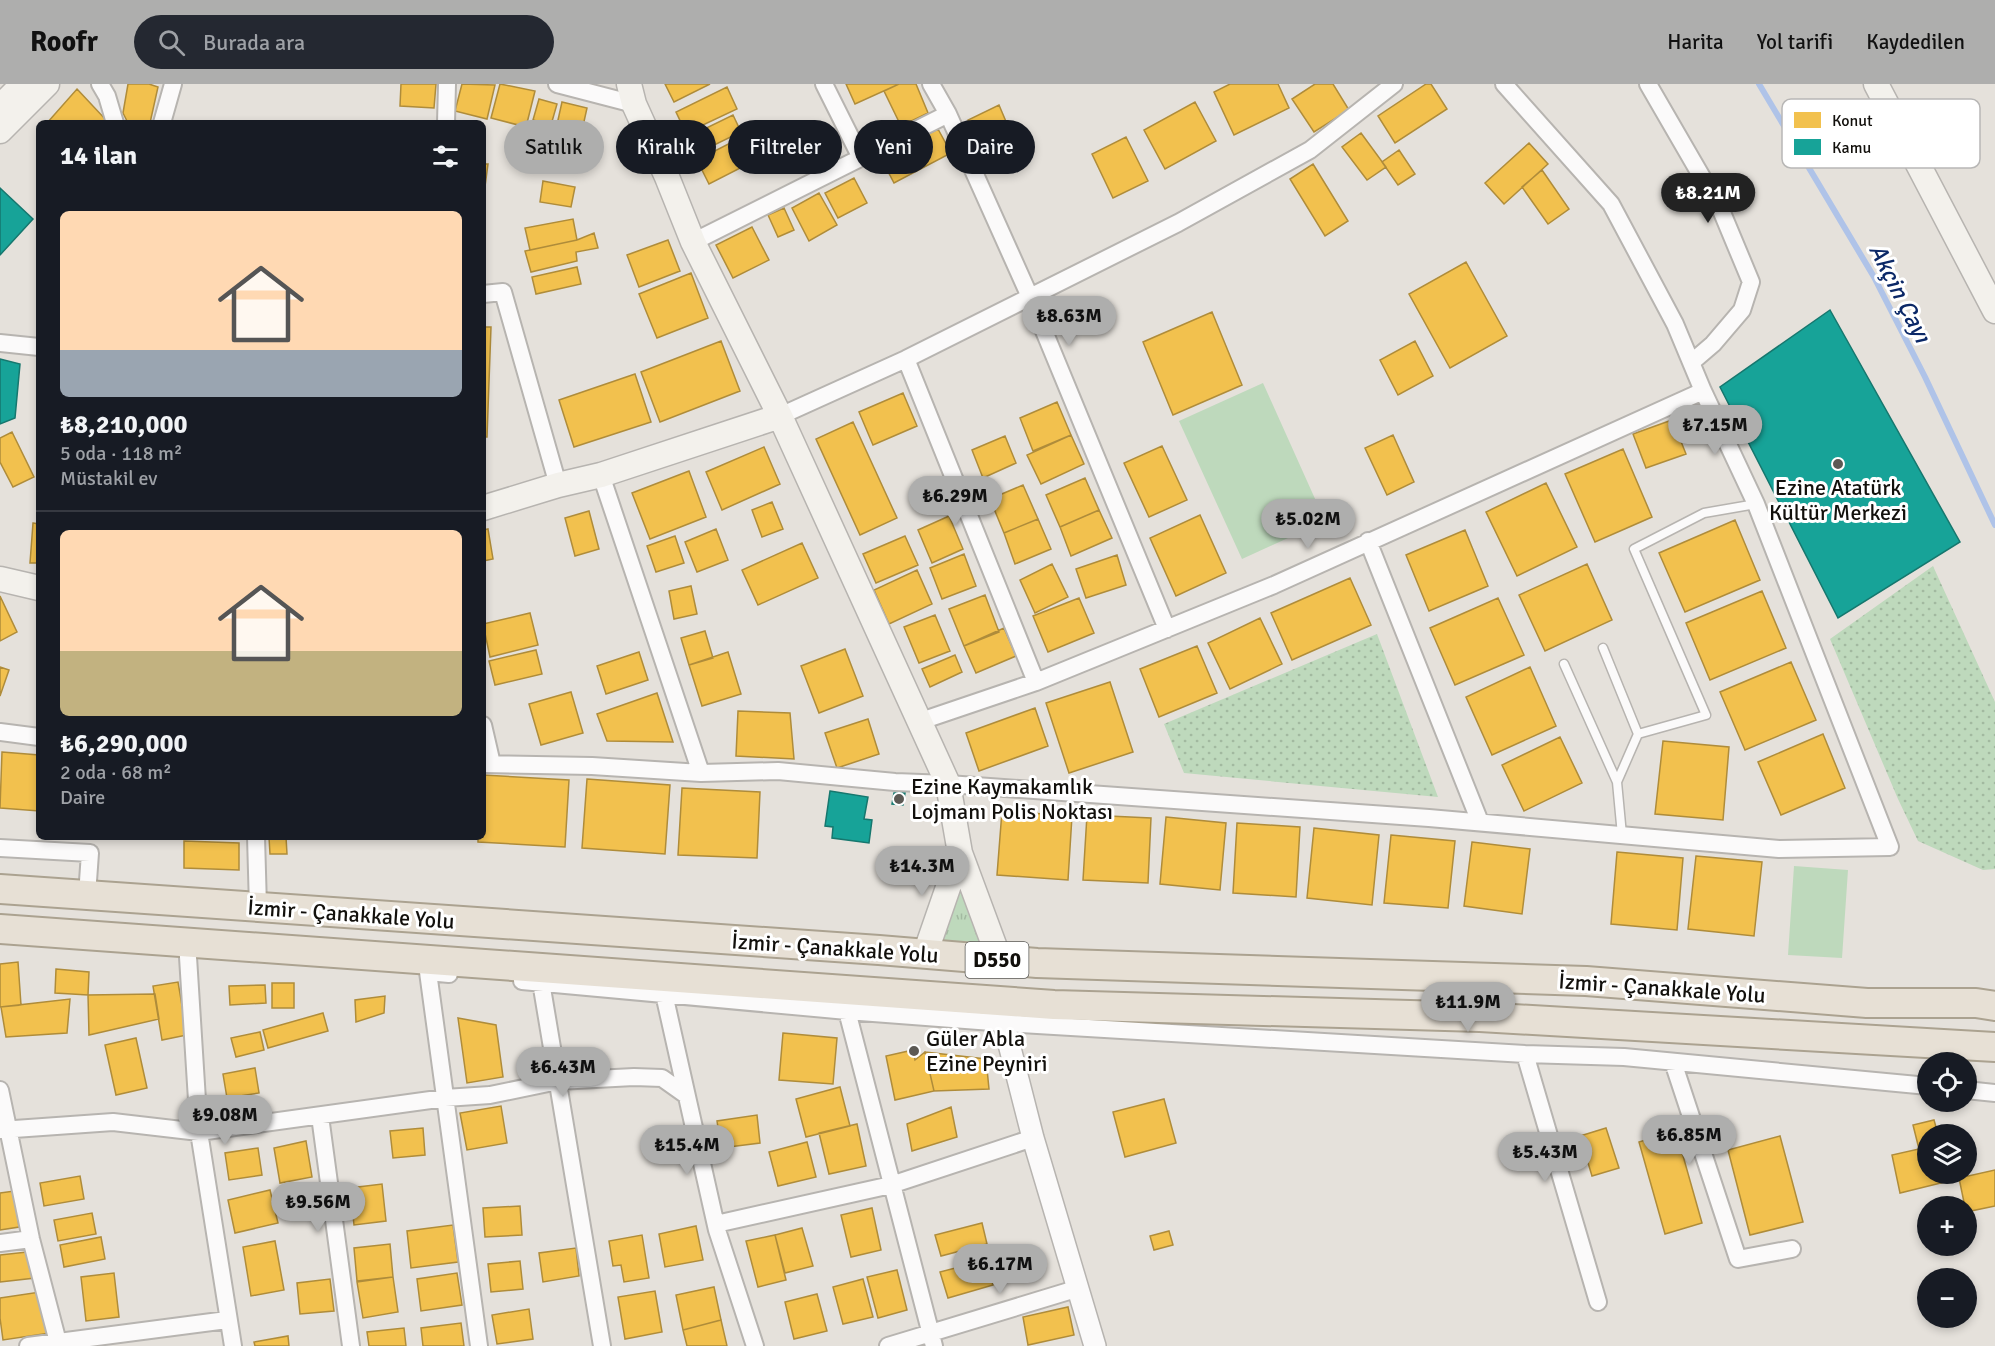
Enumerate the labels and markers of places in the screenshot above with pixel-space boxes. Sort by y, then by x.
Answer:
pin: ₺8.21M [1659,173,1757,224]
pin: ₺8.63M [1020,296,1118,347]
pin: ₺7.15M [1666,405,1764,456]
marker: Ezine Atatürk Kültür Merkezi [1831,457,1845,471]
place label: Ezine Atatürk Kültür Merkezi [1769,474,1907,526]
pin: ₺6.29M [906,476,1004,527]
pin: ₺5.02M [1259,499,1357,550]
place label: Ezine Kaymakamlık Lojmanı Polis Noktası [911,773,1113,825]
marker: Ezine Kaymakamlık Lojmanı Polis Noktası [892,792,906,806]
pin: ₺14.3M [873,846,971,897]
pin: ₺11.9M [1419,982,1517,1033]
place label: Güler Abla Ezine Peyniri [926,1025,1047,1077]
marker: Güler Abla Ezine Peyniri [907,1044,921,1058]
pin: ₺6.43M [514,1047,612,1098]
pin: ₺9.08M [176,1095,274,1146]
pin: ₺6.85M [1640,1115,1738,1166]
pin: ₺15.4M [638,1125,736,1176]
pin: ₺5.43M [1496,1132,1594,1183]
pin: ₺9.56M [269,1182,367,1233]
pin: ₺6.17M [951,1244,1049,1295]

